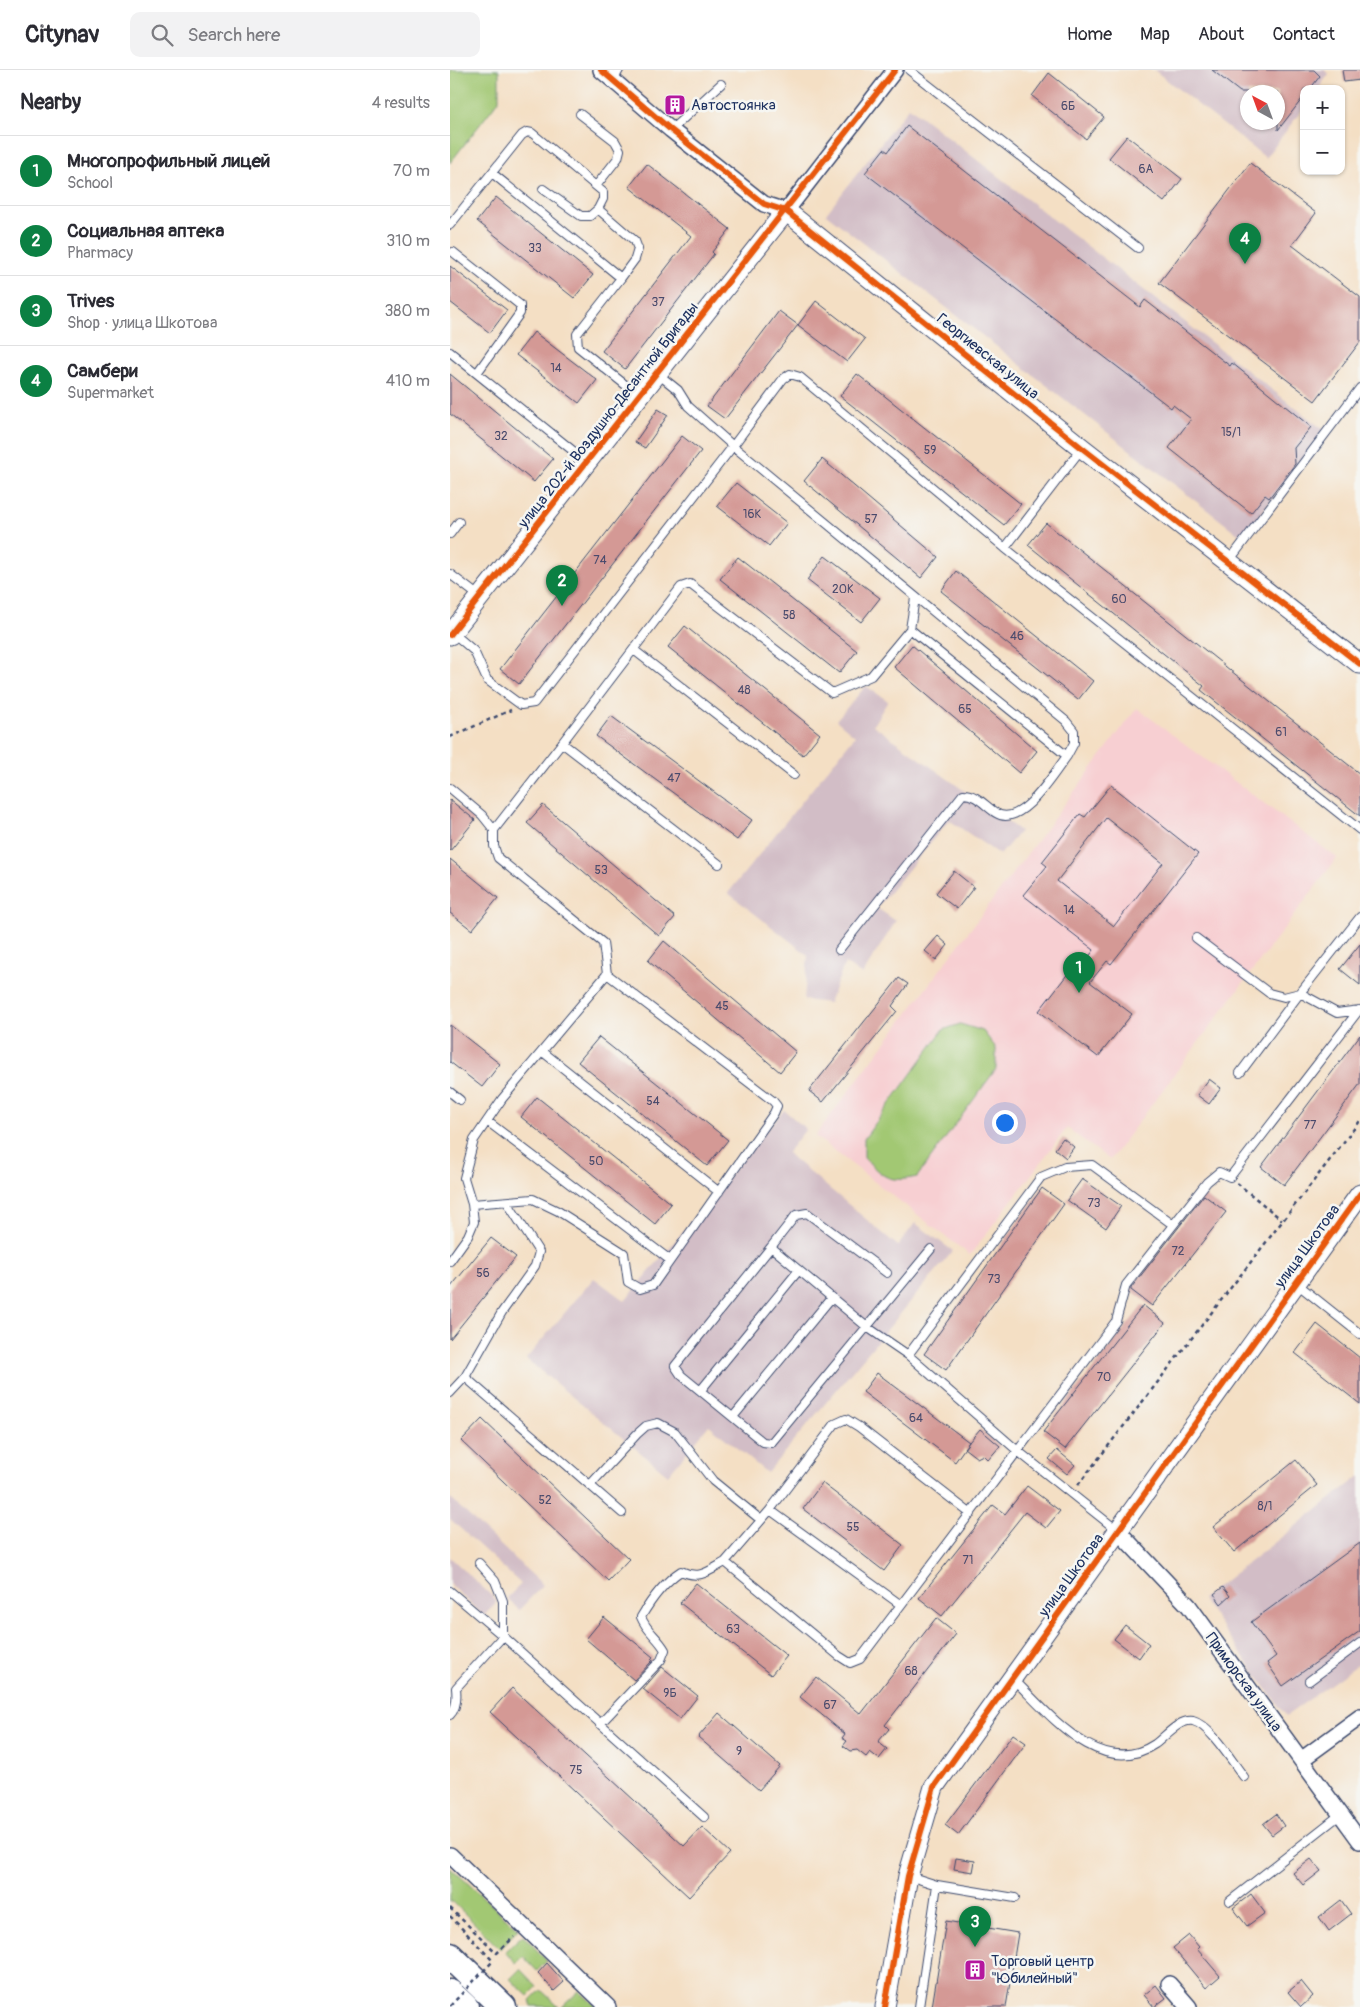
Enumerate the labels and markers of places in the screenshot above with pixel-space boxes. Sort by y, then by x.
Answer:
building icon: Автостоянка [663,93,687,117]
place label: Автостоянка [691,96,776,115]
pin: 4 [1229,223,1261,264]
pin: 2 [546,565,578,606]
pin: 1 [1063,952,1095,993]
pin: 3 [959,1906,991,1947]
place label: Торговый центр "Юбилейный" [991,1952,1094,1988]
building icon: Торговый центр "Юбилейный" [963,1958,987,1982]

